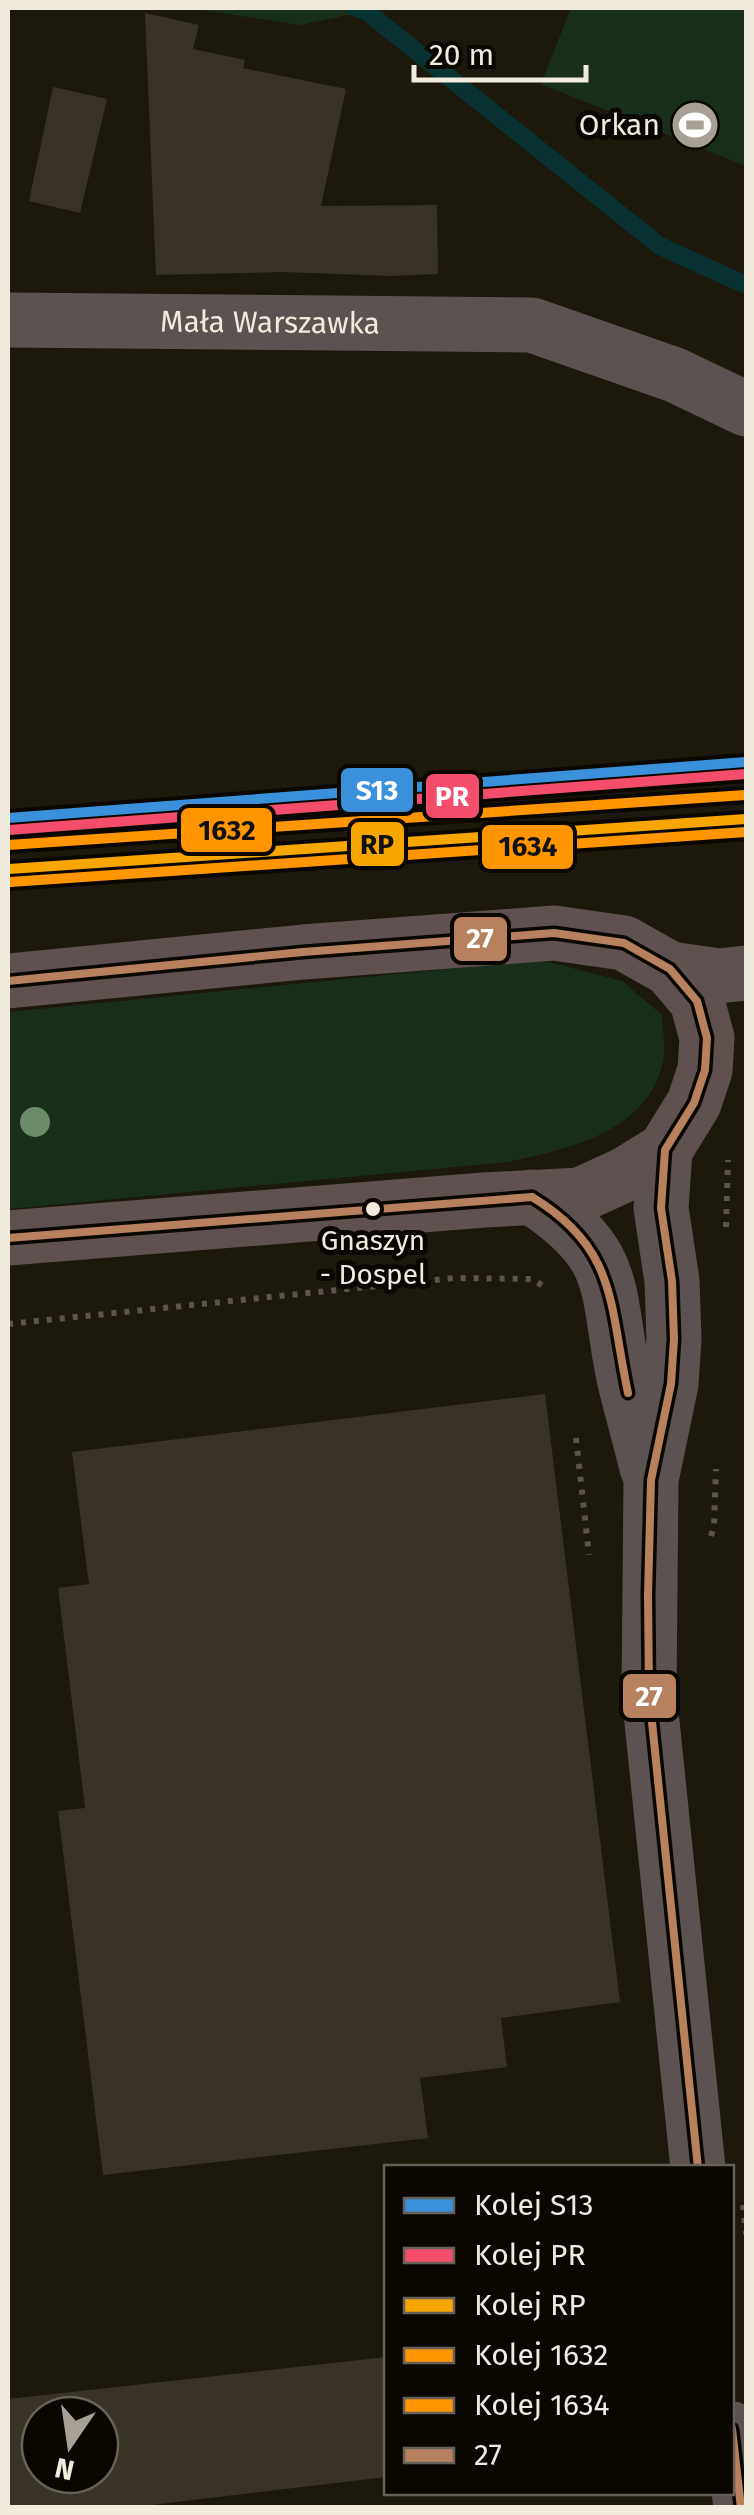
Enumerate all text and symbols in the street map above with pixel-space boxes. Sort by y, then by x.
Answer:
scale bar [414,20,586,82]
text: 20 m [429,37,494,73]
sports icon: Orkan [669,99,721,151]
place label: Orkan [579,107,660,143]
street label: Mała Warszawka [160,303,380,342]
line badge: S13 [339,766,415,814]
line badge: PR [424,772,481,820]
text: S13 [356,774,398,807]
text: PR [435,780,470,813]
line badge: 1632 [179,806,274,854]
text: 1632 [198,814,256,847]
line badge: RP [349,820,406,868]
line badge: 1634 [480,823,575,871]
text: RP [360,828,394,861]
text: 1634 [499,830,558,863]
line badge: 27 [452,915,509,963]
text: 27 [466,922,494,955]
marker: Gnaszyn - Dospel [363,1199,383,1219]
place label: Gnaszyn - Dospel [320,1224,426,1291]
line badge: 27 [621,1672,678,1720]
text: 27 [635,1680,663,1713]
legend [384,2165,734,2495]
text: Kolej S13 [474,2187,594,2223]
text: Kolej PR [474,2237,586,2273]
text: Kolej RP [474,2287,586,2323]
text: Kolej 1632 [474,2337,608,2373]
text: Kolej 1634 [474,2387,610,2423]
north arrow [20,2395,120,2495]
text: 27 [474,2437,502,2473]
text: N [52,2451,77,2487]

